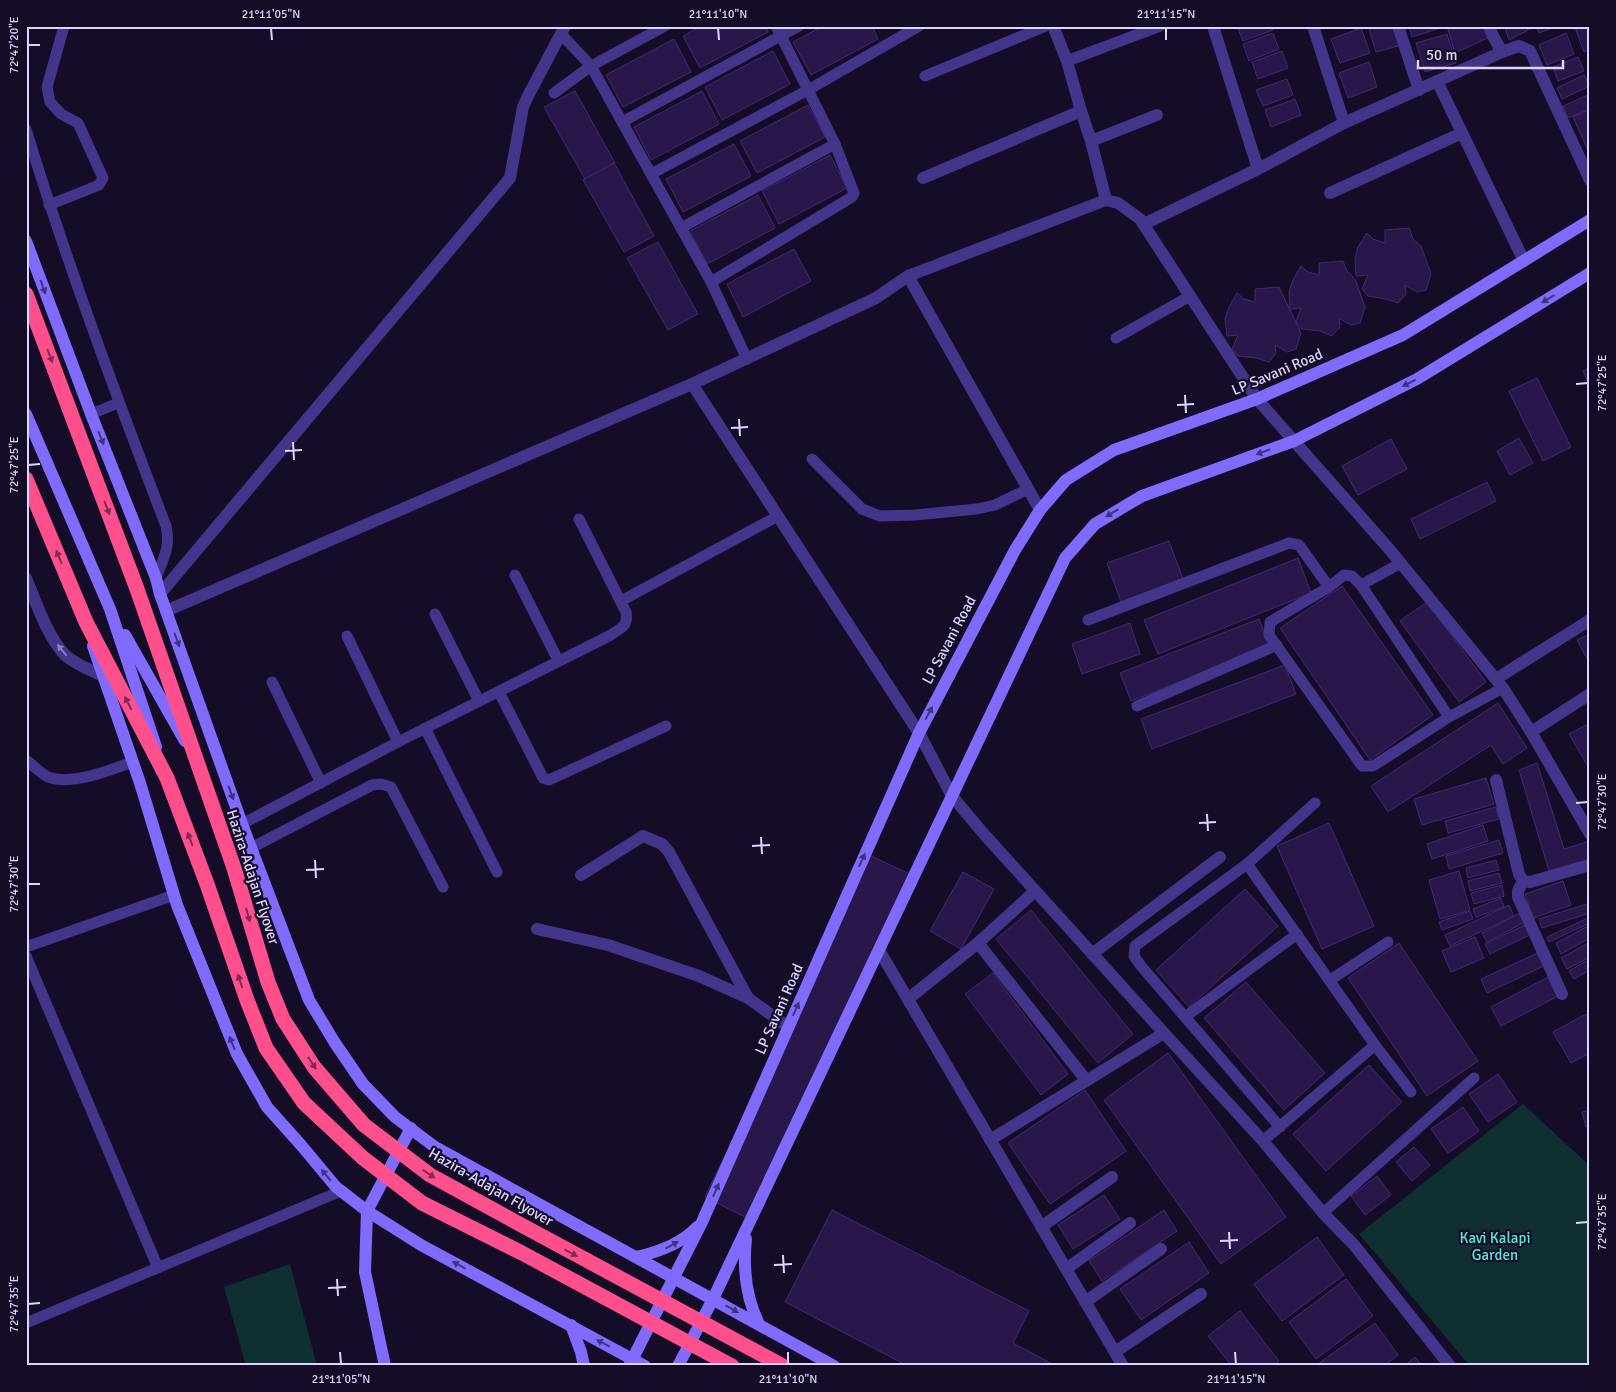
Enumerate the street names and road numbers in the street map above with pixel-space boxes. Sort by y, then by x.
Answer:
street label: LP Savani Road [1229,345,1325,399]
street label: LP Savani Road [918,593,980,687]
street label: Hazira-Adajan Flyover [223,807,283,947]
street label: LP Savani Road [751,961,807,1057]
street label: Hazira-Adajan Flyover [426,1144,557,1230]

